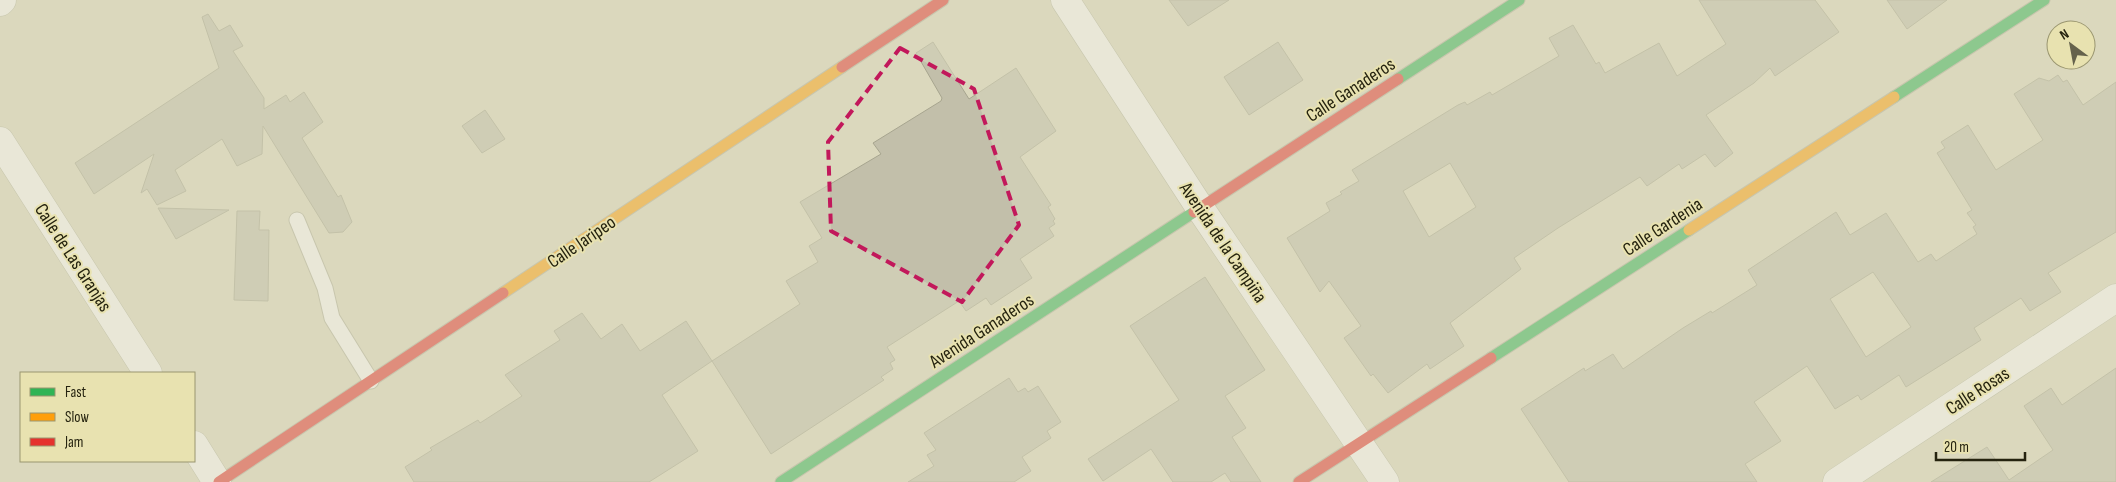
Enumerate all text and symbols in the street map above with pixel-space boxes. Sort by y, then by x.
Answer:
north arrow [2046,20,2096,70]
text: N [2057,25,2072,44]
street label: Calle Ganaderos [1302,53,1400,128]
street label: Avenida de la Campiña [1173,177,1272,307]
street label: Calle Gardenia [1619,193,1707,262]
street label: Calle de Las Granjas [29,199,116,316]
street label: Calle Jaripeo [543,211,620,273]
street label: Avenida Ganaderos [924,289,1039,374]
street label: Calle Rosas [1942,362,2014,420]
legend [20,372,195,462]
text: Fast [65,383,87,402]
text: Slow [65,408,89,427]
scale bar [1936,430,2025,462]
text: Jam [64,433,83,452]
text: 20 m [1944,438,1969,457]

